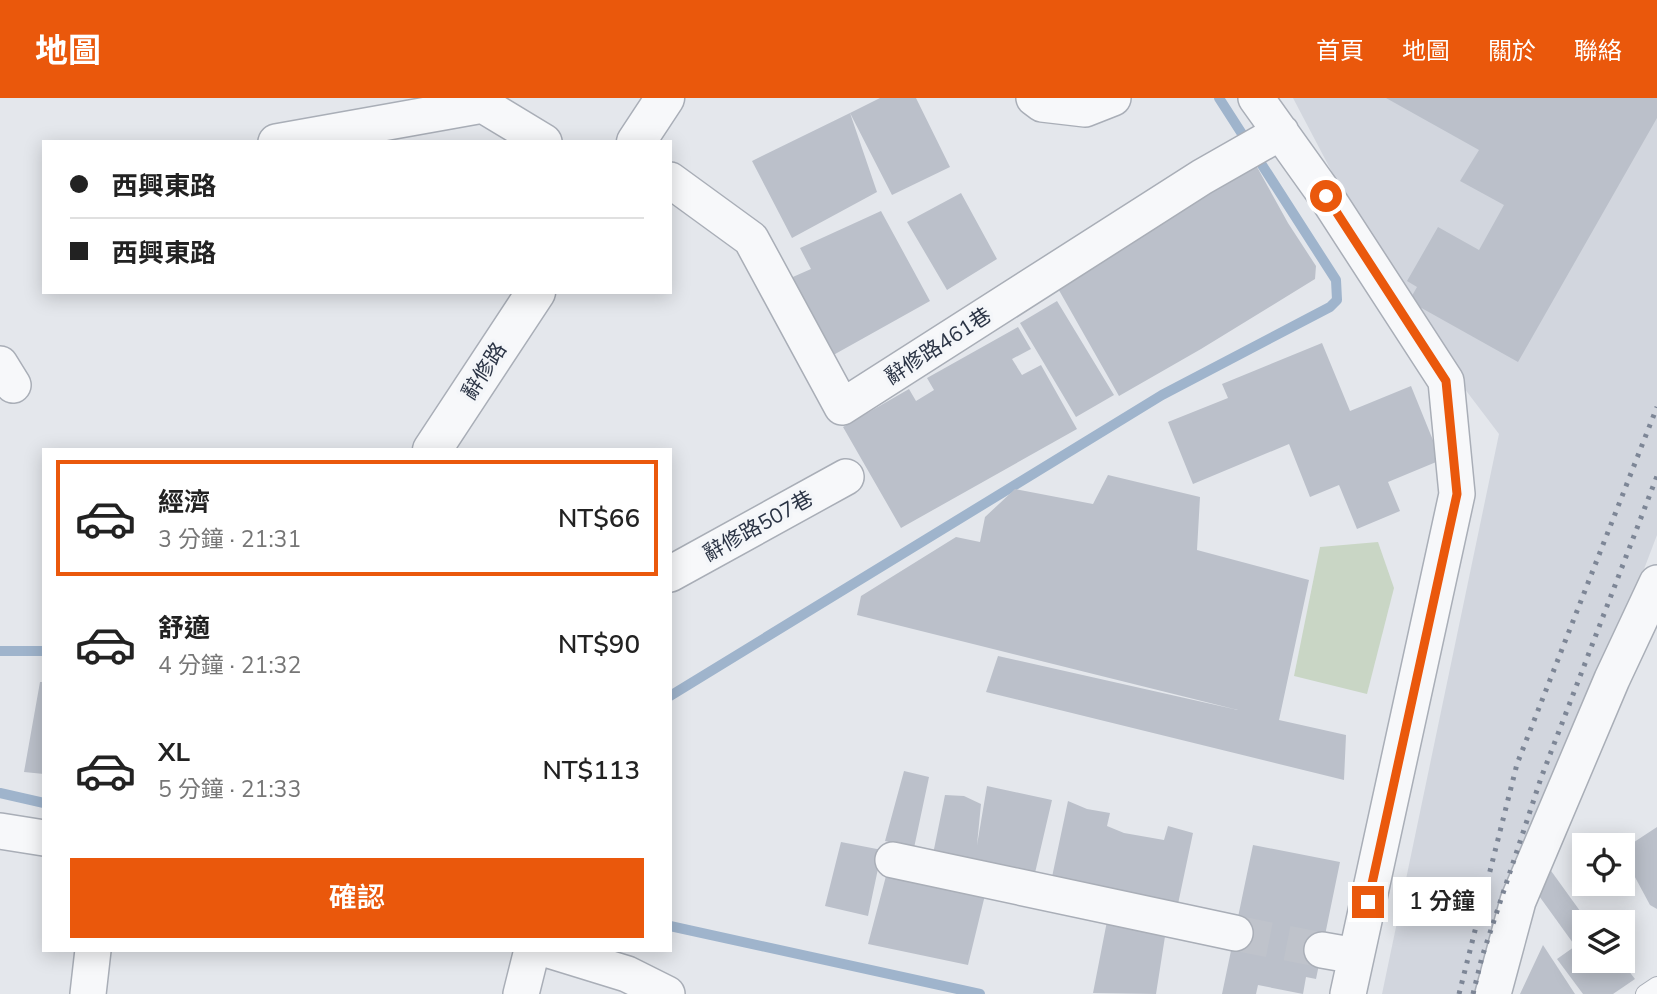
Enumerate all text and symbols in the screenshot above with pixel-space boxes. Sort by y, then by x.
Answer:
text: 地圖 [35,29,101,74]
text: 首頁 [1316,35,1364,67]
text: 地圖 [1402,35,1450,67]
text: 關於 [1488,35,1536,67]
text: 聯絡 [1574,35,1622,67]
text: 西興東路 [112,169,216,204]
route start [1310,180,1342,212]
text: 西興東路 [112,236,216,271]
street label: 辭修路461巷 [879,301,997,391]
street label: 辭修路 [455,337,513,405]
street label: 辭修路507巷 [698,484,818,568]
text: 經濟 [158,485,210,520]
icon: car [74,487,137,550]
text: NT$66 [558,501,640,536]
text: 3 分鐘 · 21:31 [158,524,301,555]
text: 舒適 [158,611,210,646]
icon: car [74,613,137,676]
text: NT$90 [558,627,640,662]
text: 4 分鐘 · 21:32 [158,650,301,681]
text: XL [158,735,190,770]
icon: car [74,739,137,802]
text: NT$113 [542,753,640,788]
text: 5 分鐘 · 21:33 [158,774,301,805]
map controls [1572,833,1635,973]
button: locate [1572,833,1635,896]
button: 確認 [70,858,644,938]
callout: 1 分鐘 [1392,878,1490,926]
route end [1352,886,1384,918]
text: 1 分鐘 [1409,886,1475,917]
button: layers [1572,910,1635,973]

